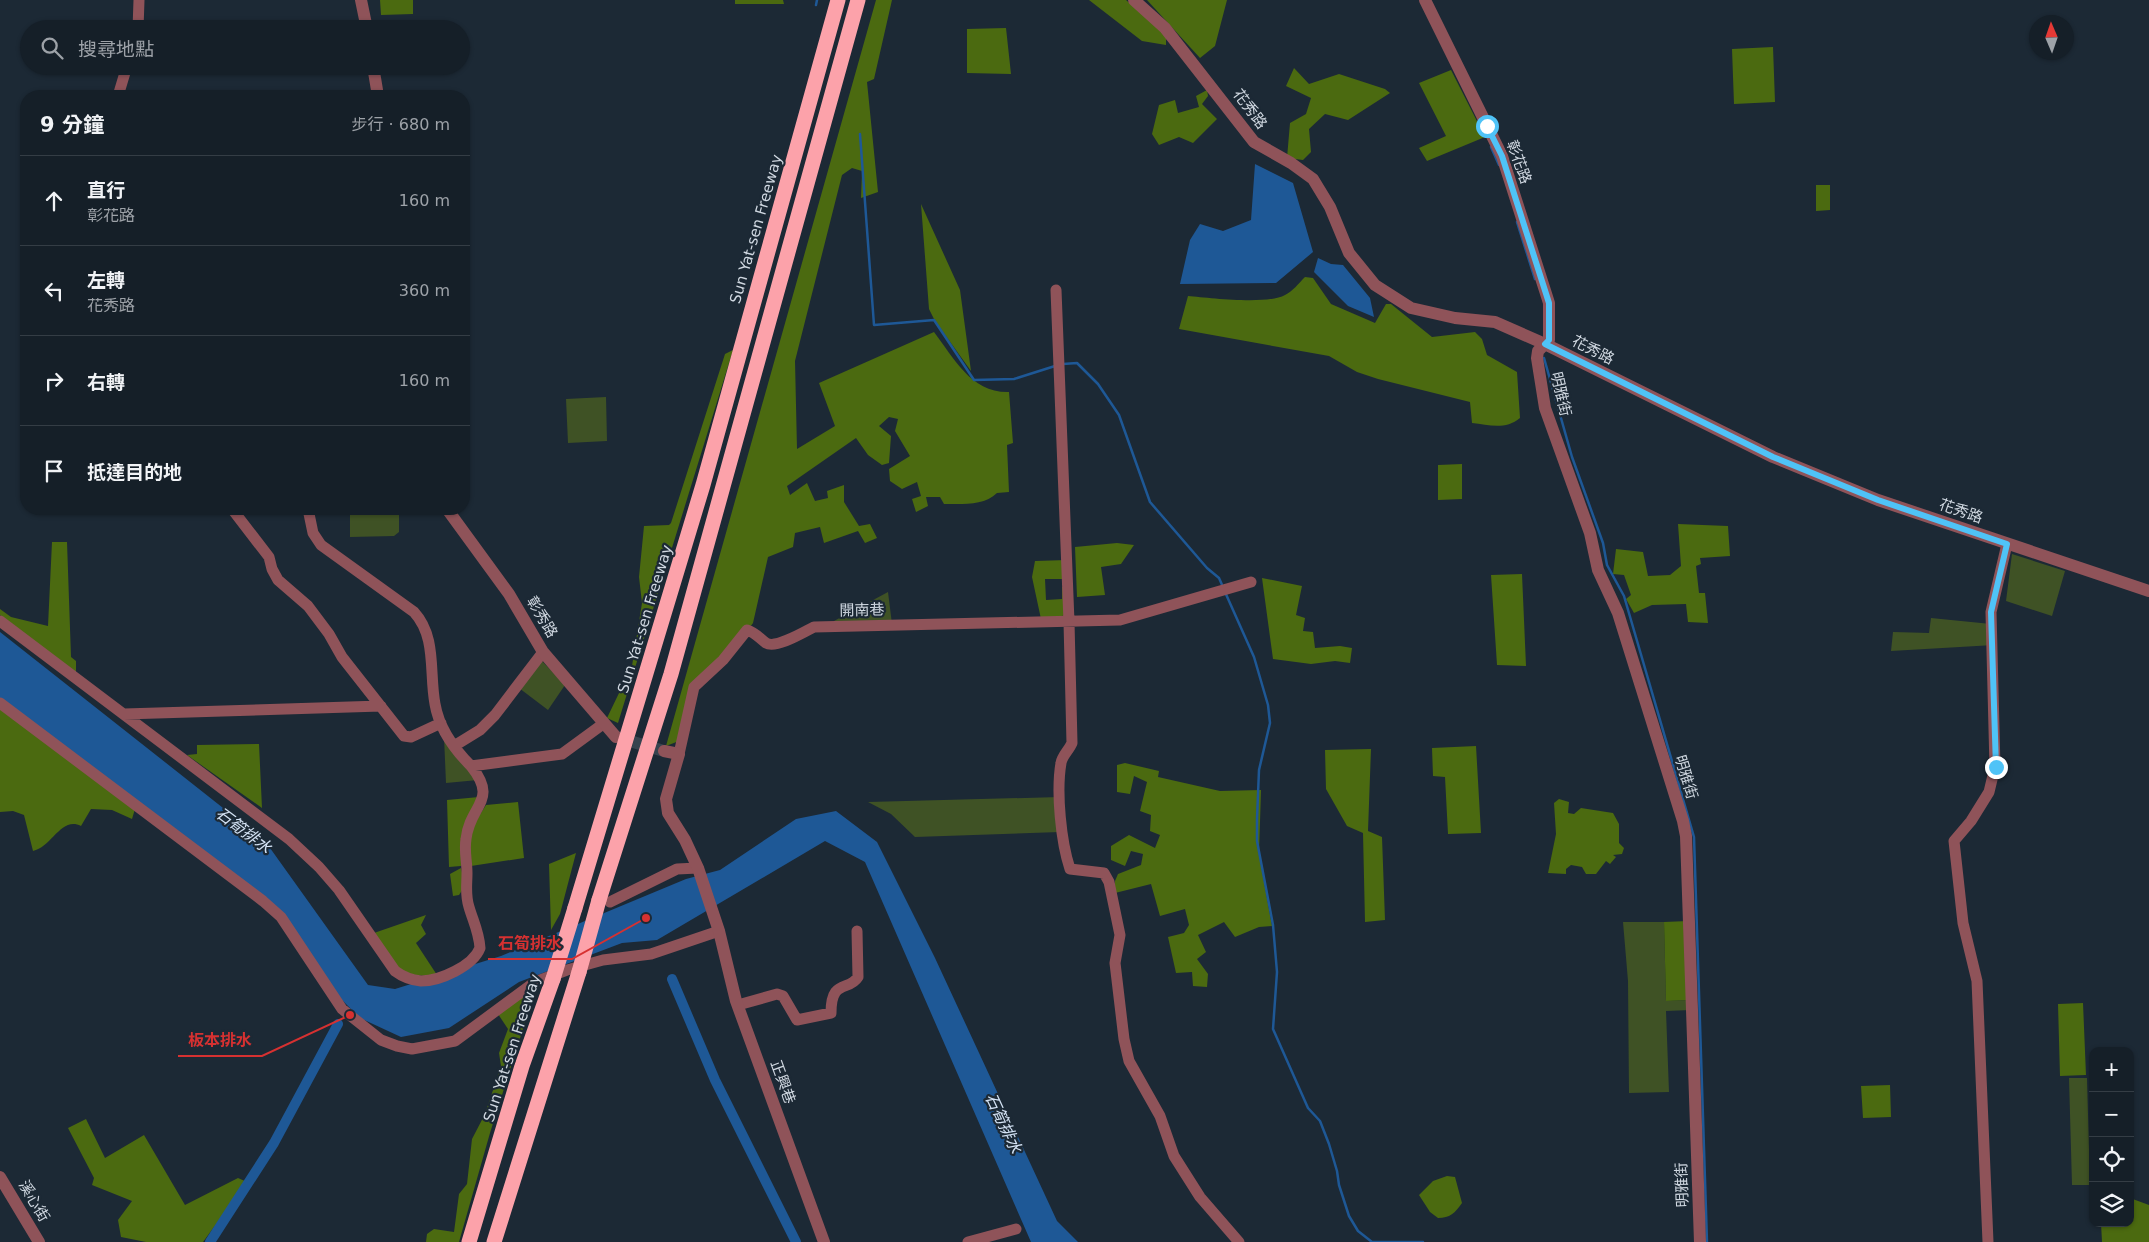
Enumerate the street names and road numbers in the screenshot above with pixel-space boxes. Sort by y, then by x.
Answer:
street label: 花秀路 [1229,86,1271,132]
street label: 彰花路 [1503,138,1535,186]
street label: Sun Yat-sen Freeway [726,152,786,306]
street label: 花秀路 [1569,332,1617,368]
street label: 明雅街 [1547,370,1575,418]
street label: 花秀路 [1937,495,1985,527]
street label: Sun Yat-sen Freeway [614,542,676,695]
street label: 彰秀路 [523,593,561,641]
street label: 開南巷 [839,601,885,619]
street label: 明雅街 [1671,753,1701,801]
street label: Sun Yat-sen Freeway [480,972,544,1124]
street label: 正興巷 [767,1058,799,1106]
street label: 明雅街 [1672,1162,1692,1208]
street label: 溪心街 [15,1177,53,1225]

